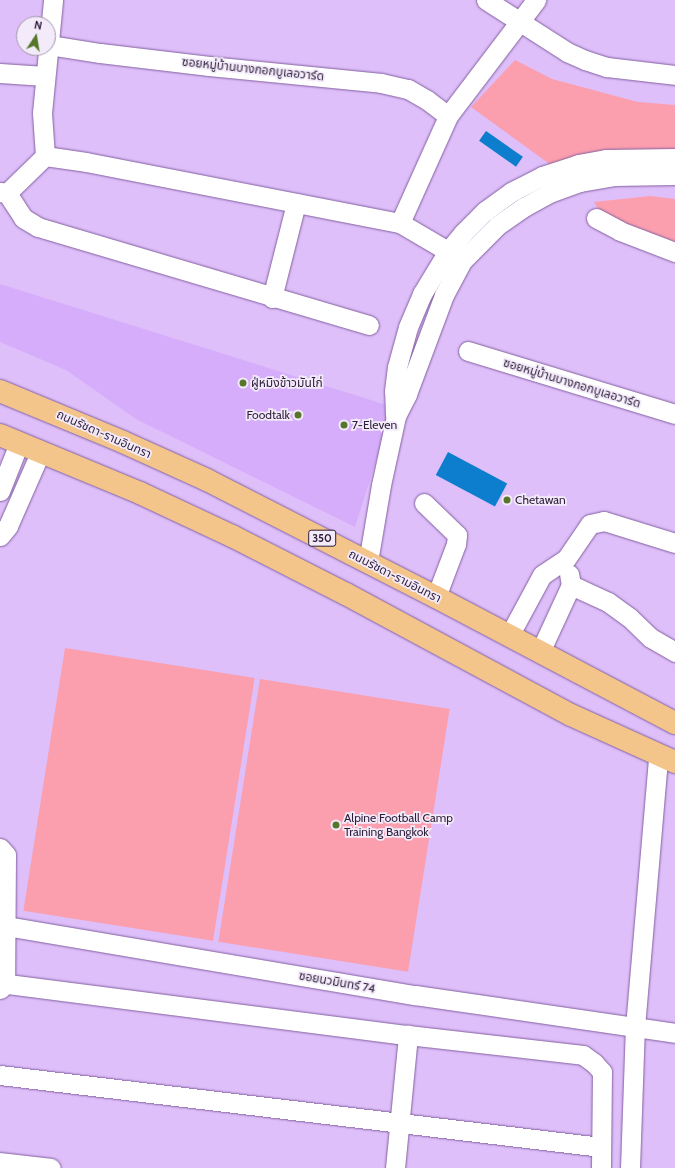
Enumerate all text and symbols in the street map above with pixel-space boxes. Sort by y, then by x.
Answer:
north arrow [16,16,56,56]
text: N [33,18,44,33]
street label: ซอยหมู่บ้านบางกอกบูเลอวาร์ด [181,54,325,84]
street label: ซอยหมู่บ้านบางกอกบูเลอวาร์ด [502,355,642,411]
place label: ฝู่หมิงข้าวมันไก่ [251,376,323,390]
marker: ฝู่หมิงข้าวมันไก่ [238,378,248,388]
street label: ถนนรัชดา-รามอินทรา [54,407,154,461]
place label: Foodtalk [246,408,290,422]
marker: Foodtalk [293,410,303,420]
place label: 7-Eleven [352,418,397,432]
marker: 7-Eleven [339,420,349,430]
place label: Chetawan [515,493,566,507]
marker: Chetawan [502,495,512,505]
road number: 350 [308,529,336,547]
street label: ถนนรัชดา-รามอินทรา [346,546,444,606]
place label: Alpine Football Camp Training Bangkok [344,811,453,839]
marker: Alpine Football Camp Training Bangkok [331,820,341,830]
street label: ซอยนวมินทร์ 74 [298,968,376,996]

